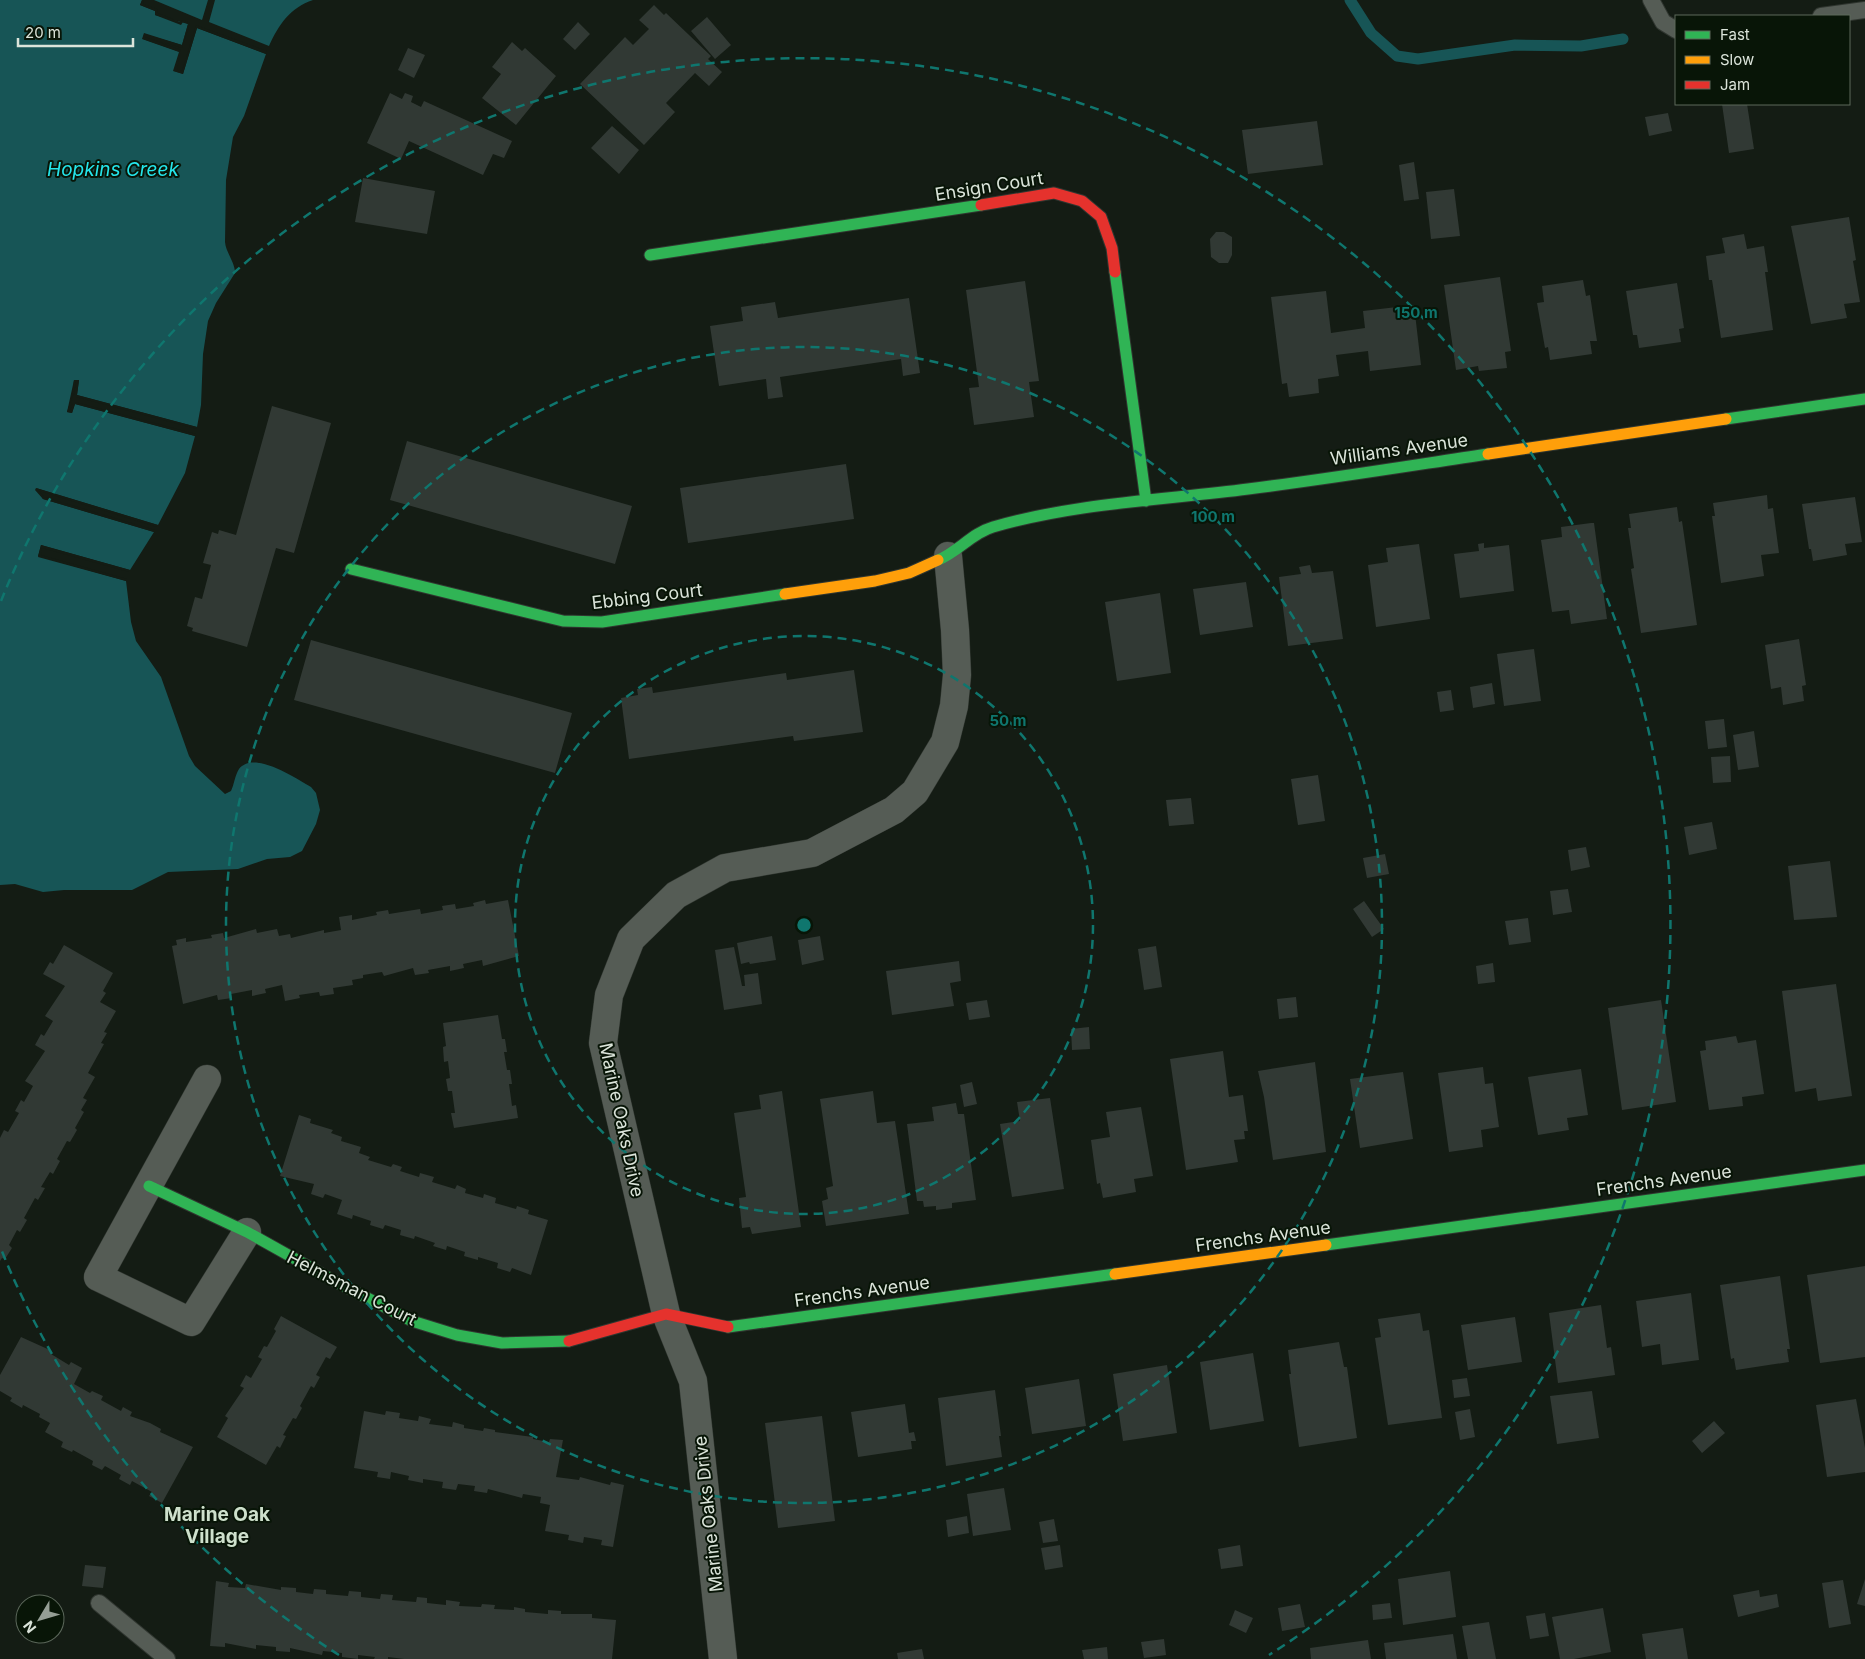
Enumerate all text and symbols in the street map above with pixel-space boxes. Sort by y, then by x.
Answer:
scale bar [18,15,132,47]
legend [1675,15,1850,105]
text: 20 m [25,23,61,42]
text: Fast [1720,25,1750,44]
text: Slow [1720,50,1754,69]
text: Jam [1720,75,1750,94]
water label: Hopkins Creek [47,158,179,181]
street label: Ensign Court [933,167,1045,205]
text: 150 m [1394,303,1438,322]
street label: Williams Avenue [1329,429,1469,469]
text: 100 m [1191,507,1235,526]
street label: Ebbing Court [590,579,704,613]
text: 50 m [990,711,1026,730]
centre of rings [795,916,813,934]
street label: Marine Oaks Drive [595,1041,649,1199]
street label: Frenchs Avenue [1595,1160,1733,1200]
street label: Frenchs Avenue [1194,1216,1332,1256]
street label: Helmsman Court [284,1246,420,1330]
street label: Frenchs Avenue [793,1271,931,1311]
street label: Marine Oaks Drive [689,1435,727,1593]
district label: Marine Oak Village [164,1503,270,1548]
north arrow [15,1594,65,1644]
text: N [19,1618,39,1637]

